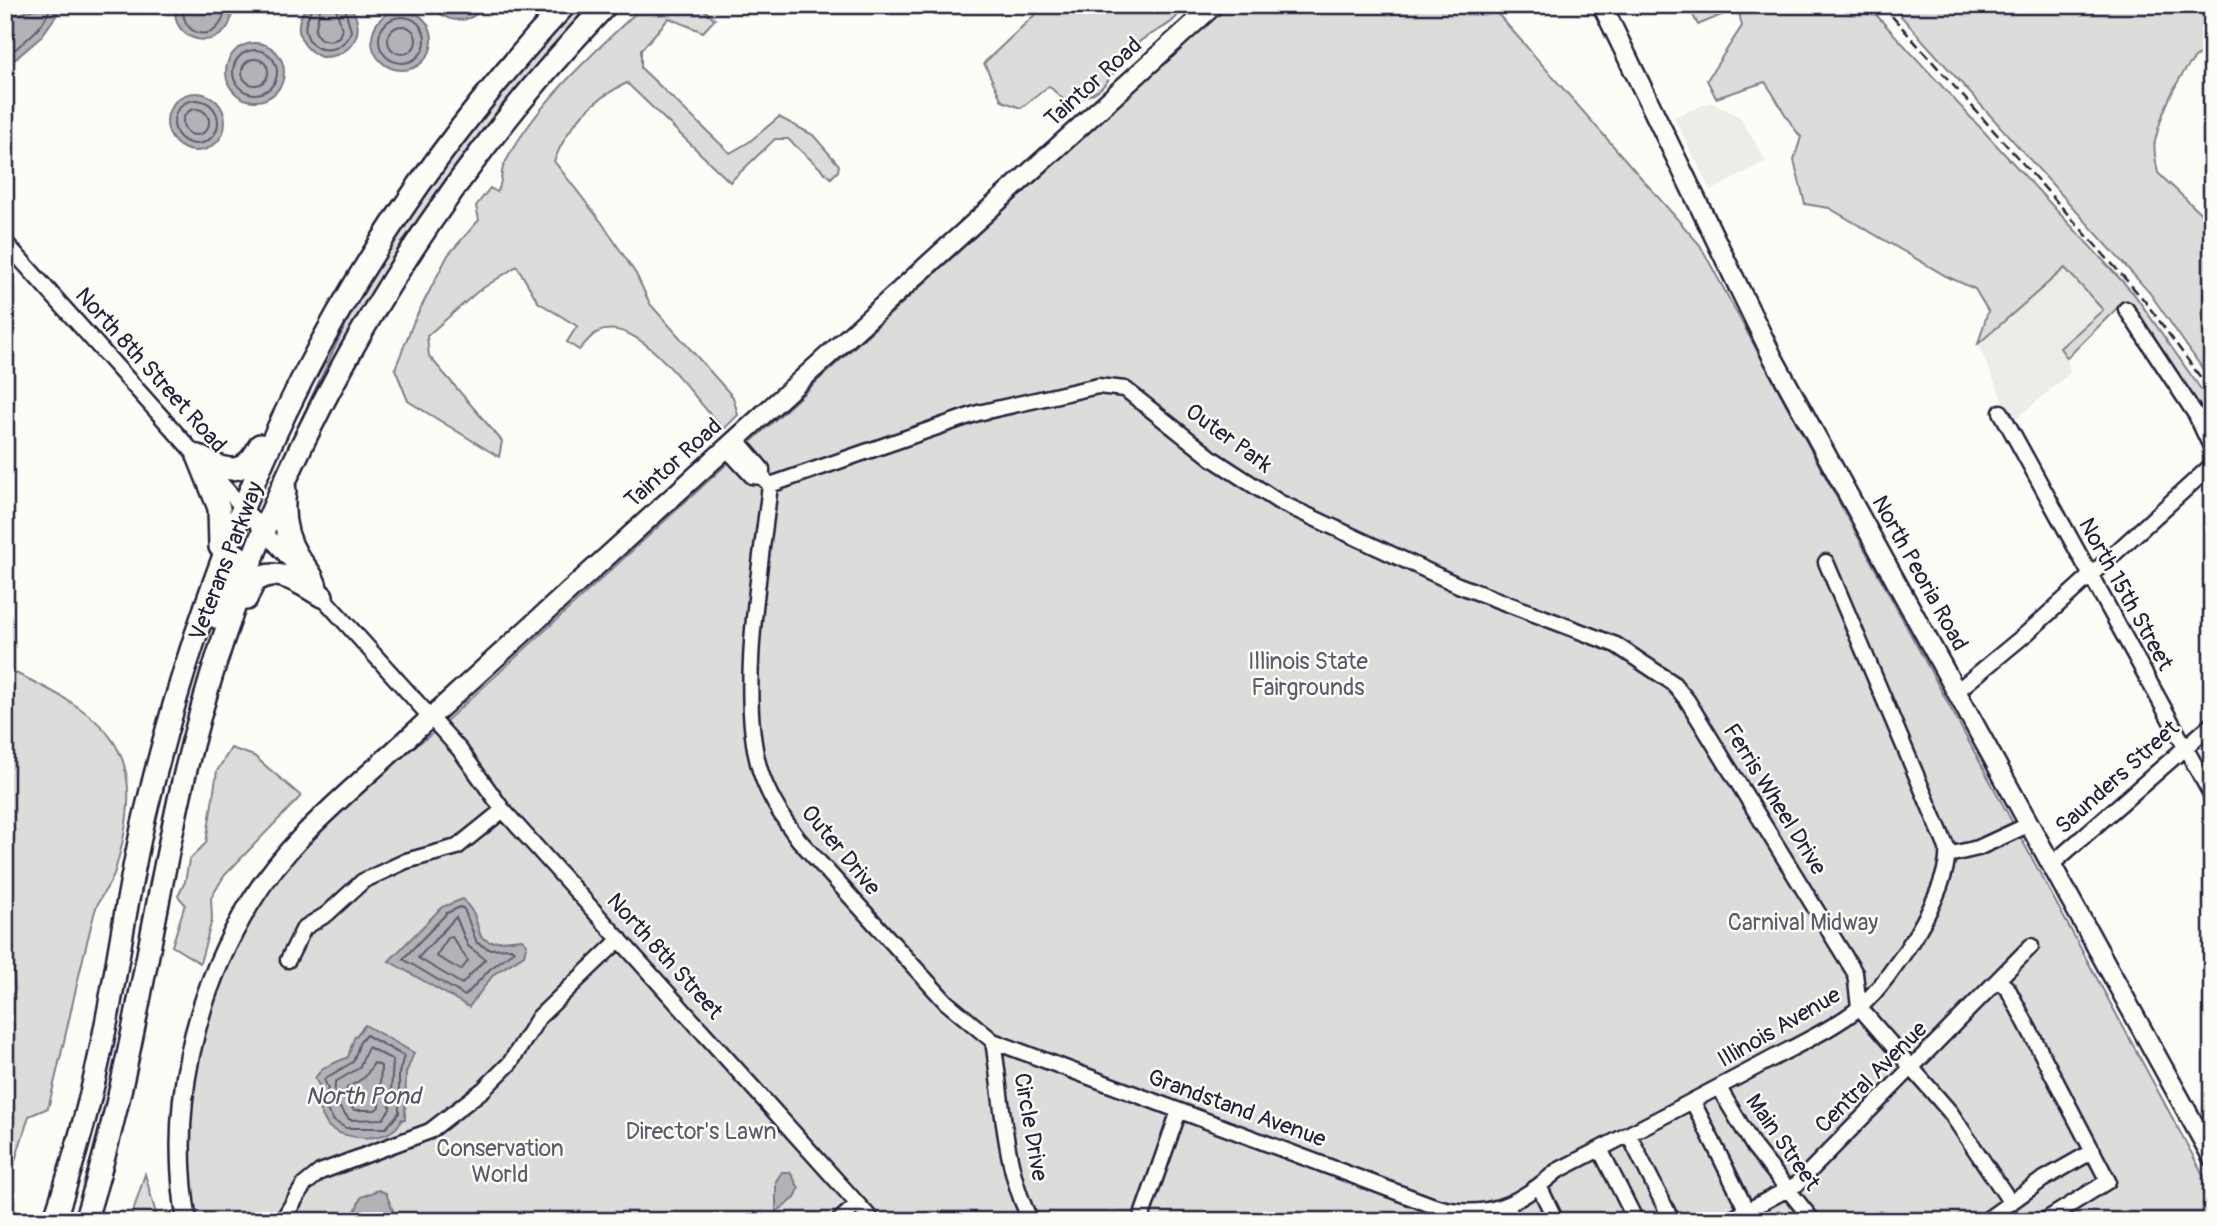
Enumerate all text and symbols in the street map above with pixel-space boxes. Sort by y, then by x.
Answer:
street label: Taintor Road [1038,31,1148,133]
street label: North 8th Street Road [69,281,233,459]
street label: Outer Park [1180,397,1278,479]
street label: Taintor Road [618,412,728,514]
street label: Veterans Parkway [182,477,270,645]
street label: North Peoria Road [1865,490,1975,656]
street label: North 15th Street [2072,513,2180,676]
park label: Illinois State Fairgrounds [1248,647,1369,702]
street label: Saunders Street [2049,713,2186,840]
street label: Ferris Wheel Drive [1717,718,1833,881]
street label: Outer Drive [795,799,888,902]
street label: North 8th Street [601,887,730,1026]
park label: Carnival Midway [1728,908,1878,937]
street label: Illinois Avenue [1712,980,1846,1074]
street label: Central Avenue [1809,1014,1934,1139]
street label: Grandstand Avenue [1144,1062,1331,1154]
street label: Circle Drive [1007,1071,1055,1184]
water label: North Pond [305,1082,424,1111]
street label: Main Street [1739,1088,1827,1197]
park label: Director's Lawn [625,1117,777,1146]
park label: Conservation World [436,1134,564,1189]

